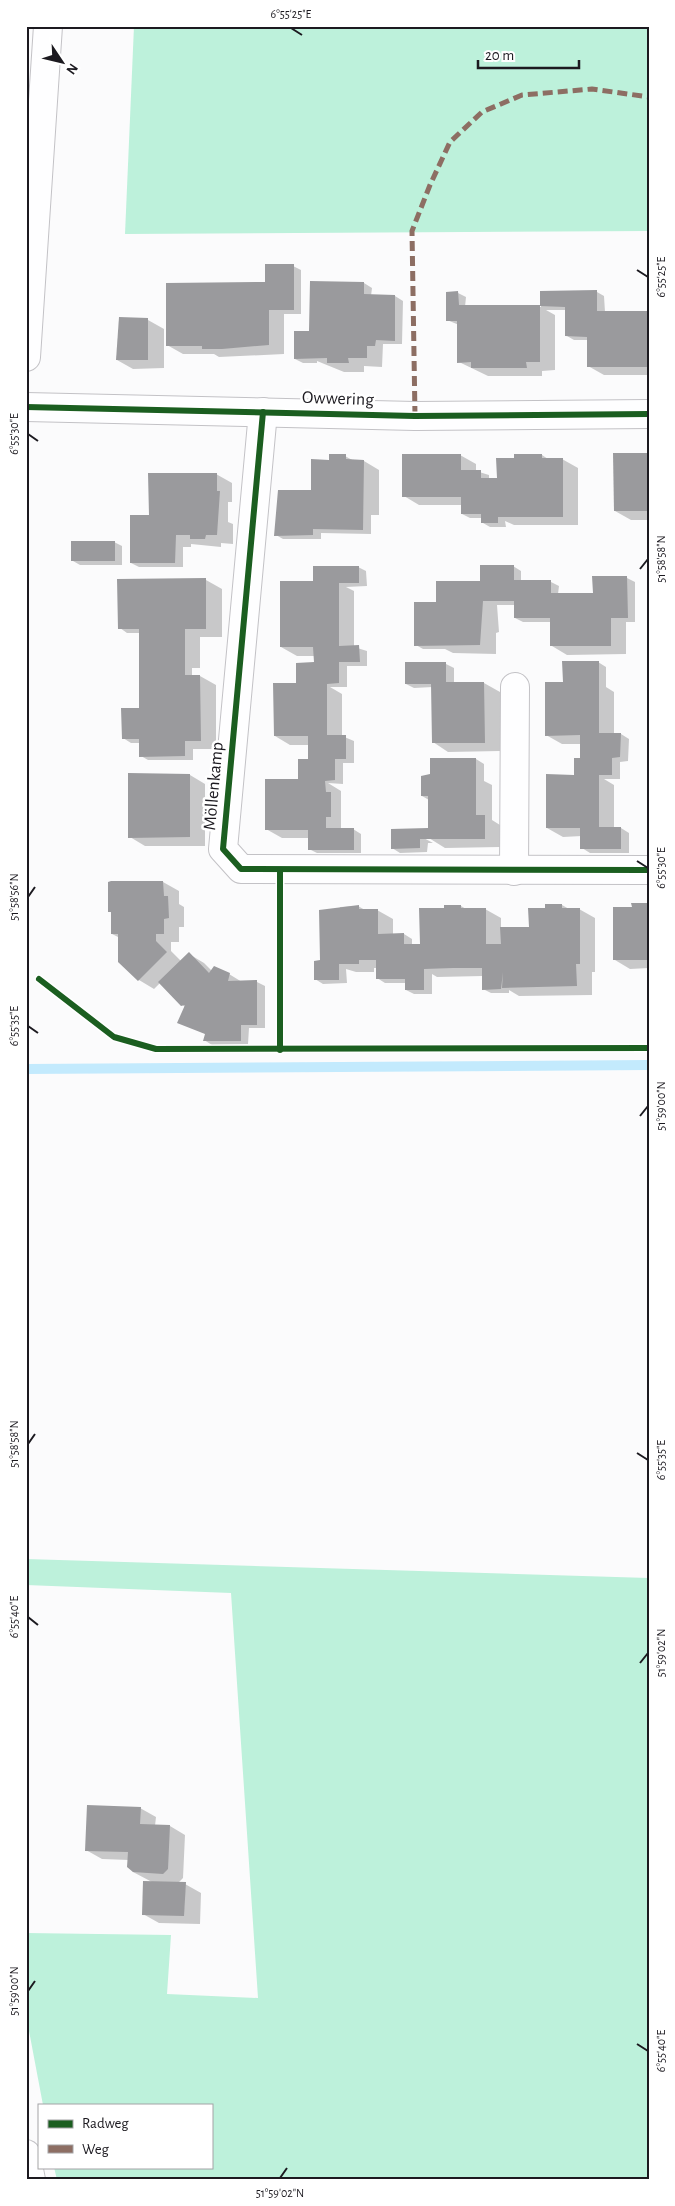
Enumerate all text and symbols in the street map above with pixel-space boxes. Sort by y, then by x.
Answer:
text: 6°55'25"E [271,8,312,20]
north arrow [38,38,88,88]
scale bar [478,38,579,70]
text: 20 m [485,48,514,63]
text: N [63,61,80,77]
text: 6°55'25"E [655,256,667,297]
street label: Owwering [302,389,375,409]
text: 6°55'30"E [8,413,20,455]
text: 51°58'58"N [655,535,667,583]
street label: Möllenkamp [201,741,227,831]
text: 6°55'30"E [655,847,667,889]
text: 51°58'56"N [8,873,20,921]
text: 6°55'35"E [8,1006,20,1046]
text: 51°59'00"N [655,1081,667,1131]
text: 51°58'58"N [8,1420,20,1468]
text: 6°55'35"E [655,1440,667,1480]
text: 6°55'40"E [8,1596,20,1638]
text: 51°59'02"N [655,1629,667,1677]
text: 51°59'00"N [8,1966,20,2016]
text: 6°55'40"E [655,2030,667,2072]
legend [38,2104,212,2168]
text: Radweg [82,2116,129,2131]
text: Weg [82,2142,110,2157]
text: 51°59'02"N [256,2187,304,2199]

